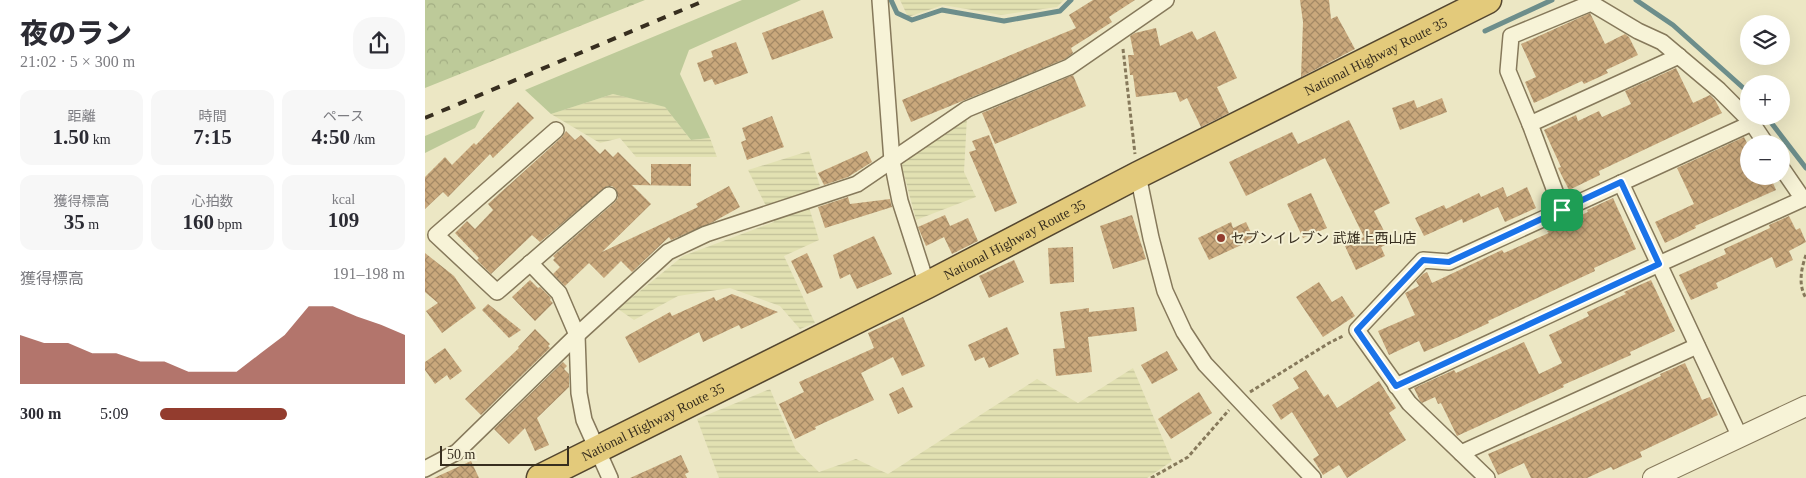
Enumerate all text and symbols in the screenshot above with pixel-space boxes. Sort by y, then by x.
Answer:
street label: National Highway Route 35 [1302,15,1450,99]
map controls [1740,15,1790,185]
button: layers [1740,15,1790,65]
button: share [353,17,405,69]
text: 夜のラン [20,18,132,49]
text: 21:02 · 5 × 300 m [20,53,135,70]
button: + [1740,75,1790,125]
text: 距離 [68,109,96,124]
text: 時間 [199,109,227,124]
text: ペース [323,109,364,124]
text: 1.50 [52,125,89,149]
text: 7:15 [193,125,232,149]
text: 4:50 [312,125,350,149]
text: km [89,132,111,147]
text: /km [350,132,375,147]
button: − [1740,135,1790,185]
pin [1541,189,1583,231]
text: kcal [332,192,355,207]
text: 獲得標高 [54,194,110,209]
text: 心拍数 [192,194,234,209]
icon: arrive [1548,196,1576,224]
street label: National Highway Route 35 [941,197,1088,283]
text: 109 [328,208,359,232]
text: 35 [64,210,85,234]
text: 160 [183,210,214,234]
text: m [85,217,99,232]
text: bpm [214,217,242,232]
place label: セブンイレブン 武雄上西山店 [1231,230,1417,246]
marker: セブンイレブン 武雄上西山店 [1215,232,1227,244]
text: 191–198 m [333,265,405,282]
text: 獲得標高 [20,270,84,287]
street label: National Highway Route 35 [579,380,727,464]
text: 300 m [20,405,61,422]
text: 5:09 [100,405,128,422]
scale bar [440,443,569,466]
text: 50 m [447,447,475,462]

